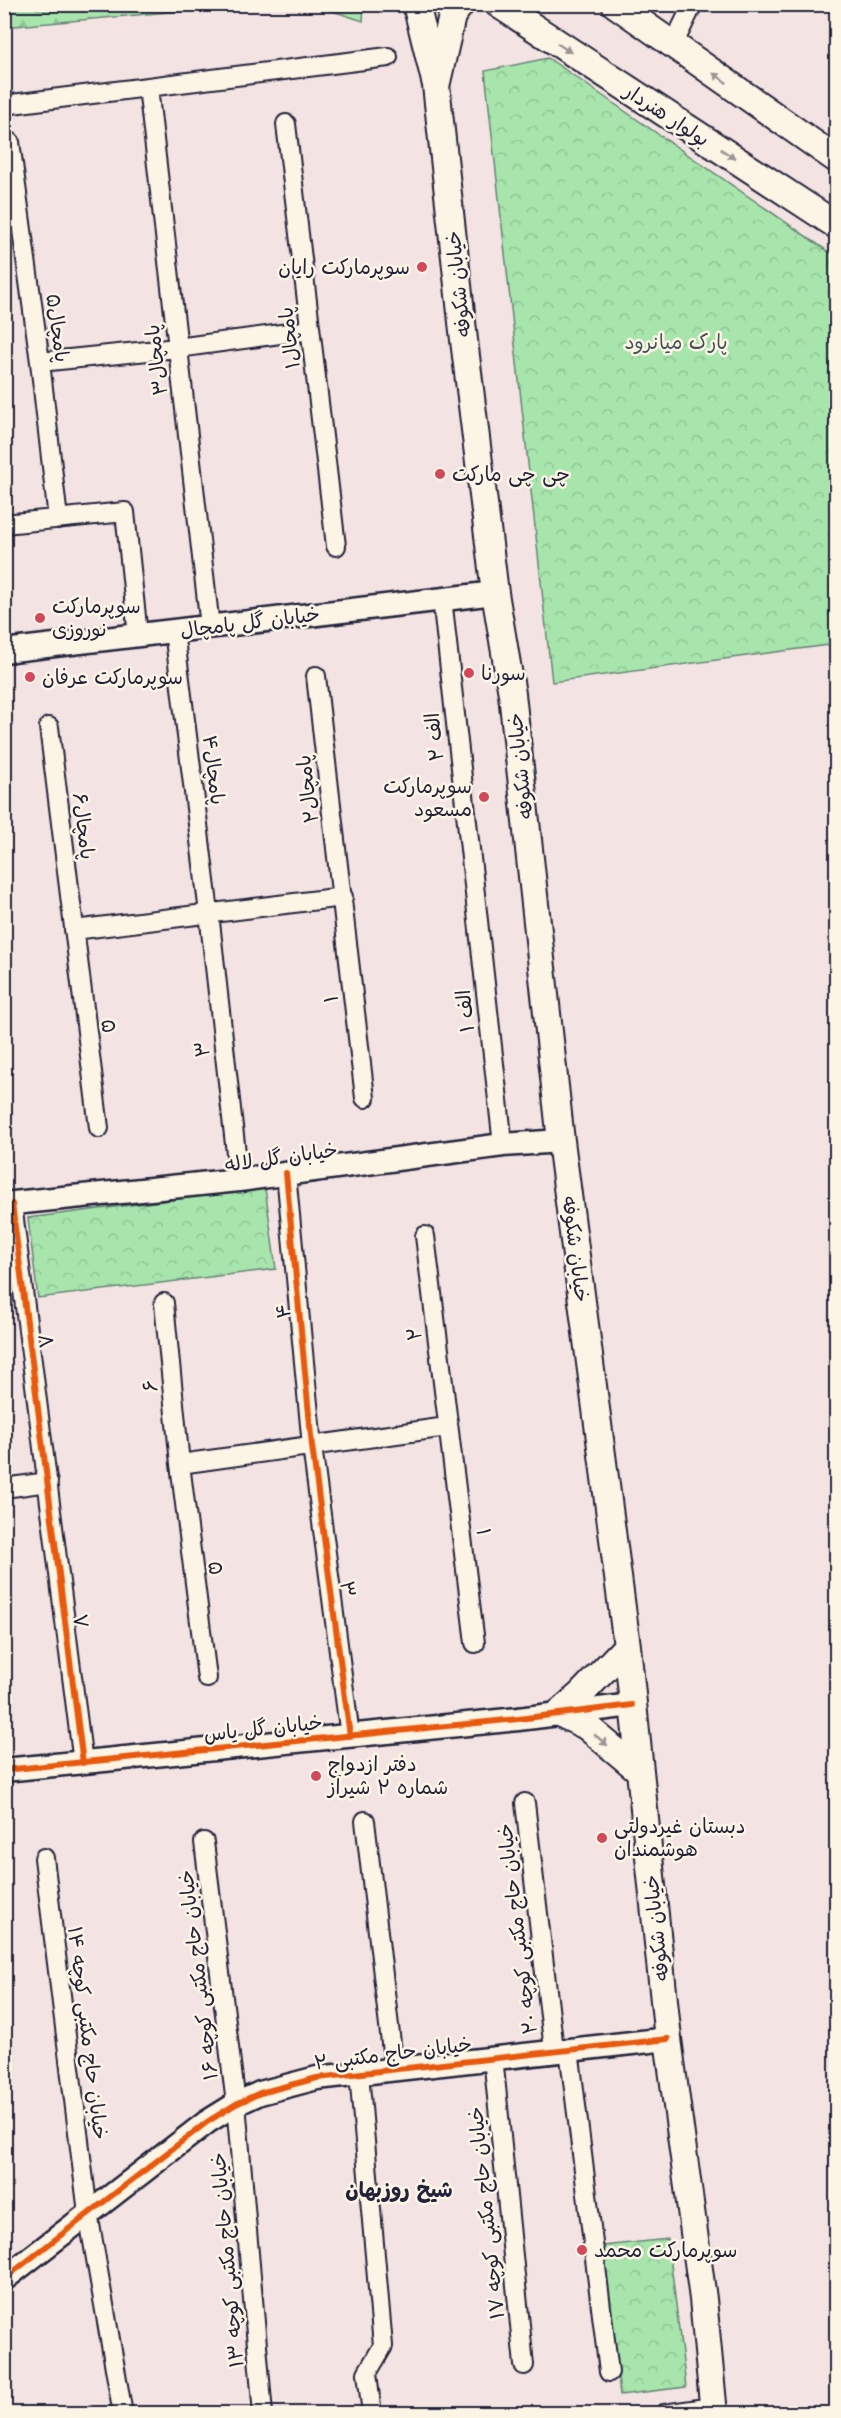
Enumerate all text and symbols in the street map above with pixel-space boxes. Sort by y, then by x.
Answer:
one-way arrow [556,43,572,54]
one-way arrow [712,72,728,84]
street label: بولوار هنردار [617,74,716,153]
one-way arrow [719,149,736,160]
street label: خیابان شکوفه [437,229,477,339]
place label: سوپرمارکت رایان [278,251,410,281]
marker: سوپرمارکت رایان [415,260,429,274]
street label: پامچال۵ [39,292,79,364]
street label: پامچال۱ [269,305,307,371]
street label: پامچال۳ [136,323,174,397]
park label: پارک میانرود [624,326,728,356]
place label: چی چی مارکت [452,458,570,488]
marker: چی چی مارکت [433,467,447,481]
place label: سوپرمارکت نوروزی [52,590,141,643]
street label: خیابان گل پامچال [178,598,321,644]
marker: سوپرمارکت نوروزی [33,611,47,625]
place label: سورنا [481,657,526,687]
place label: سوپرمارکت عرفان [42,661,183,691]
marker: سورنا [462,666,476,680]
marker: سوپرمارکت عرفان [23,670,37,684]
street label: ۲ الف [416,711,450,763]
street label: خیابان شکوفه [499,711,539,821]
street label: پامچال۴ [196,733,234,806]
street label: پامچال۲ [287,753,325,825]
place label: سوپرمارکت مسعود [383,770,472,823]
marker: سوپرمارکت مسعود [477,790,491,804]
street label: پامچال۶ [66,791,104,861]
street label: ۱ الف [447,988,481,1034]
street label: ۱ [315,994,345,1004]
street label: ۵ [94,1017,126,1035]
street label: ۳ [185,1039,217,1059]
street label: خیابان گل لاله [223,1133,339,1179]
street label: خیابان شکوفه [556,1194,598,1304]
street label: ۴ [266,1302,298,1320]
street label: ۲ [397,1326,429,1343]
street label: ۸ [31,1332,63,1350]
street label: ۶ [133,1379,165,1394]
street label: ۱ [470,1526,500,1537]
street label: ۵ [201,1559,233,1577]
street label: ۳ [333,1579,365,1599]
street label: ۷ [66,1612,98,1630]
street label: خیابان گل یاس [202,1706,324,1748]
one-way arrow [593,1733,609,1746]
place label: دفتر ازدواج شماره ۲ شیراز [326,1748,448,1801]
marker: دفتر ازدواج شماره ۲ شیراز [309,1769,323,1783]
place label: دبستان غیردولتی هوشمندان [614,1810,746,1863]
street label: خیابان حاج مکتبی کوچه ۲۰ [488,1822,544,2036]
marker: دبستان غیردولتی هوشمندان [595,1831,609,1845]
street label: خیابان حاج مکتبی کوچه ۱۶ [169,1868,225,2082]
street label: خیابان شکوفه [635,1873,675,1983]
street label: خیابان حاج مکتبی کوچه ۱۴ [61,1924,117,2141]
street label: خیابان حاج مکتبی ۲ [312,2027,473,2077]
street label: خیابان حاج مکتبی کوچه ۱۷ [459,2105,511,2321]
street label: خیابان حاج مکتبی کوچه ۱۳ [202,2151,250,2369]
district label: شیخ روزبهان [345,2172,453,2204]
place label: سوپرمارکت محمد [594,2234,737,2264]
marker: سوپرمارکت محمد [575,2243,589,2257]

